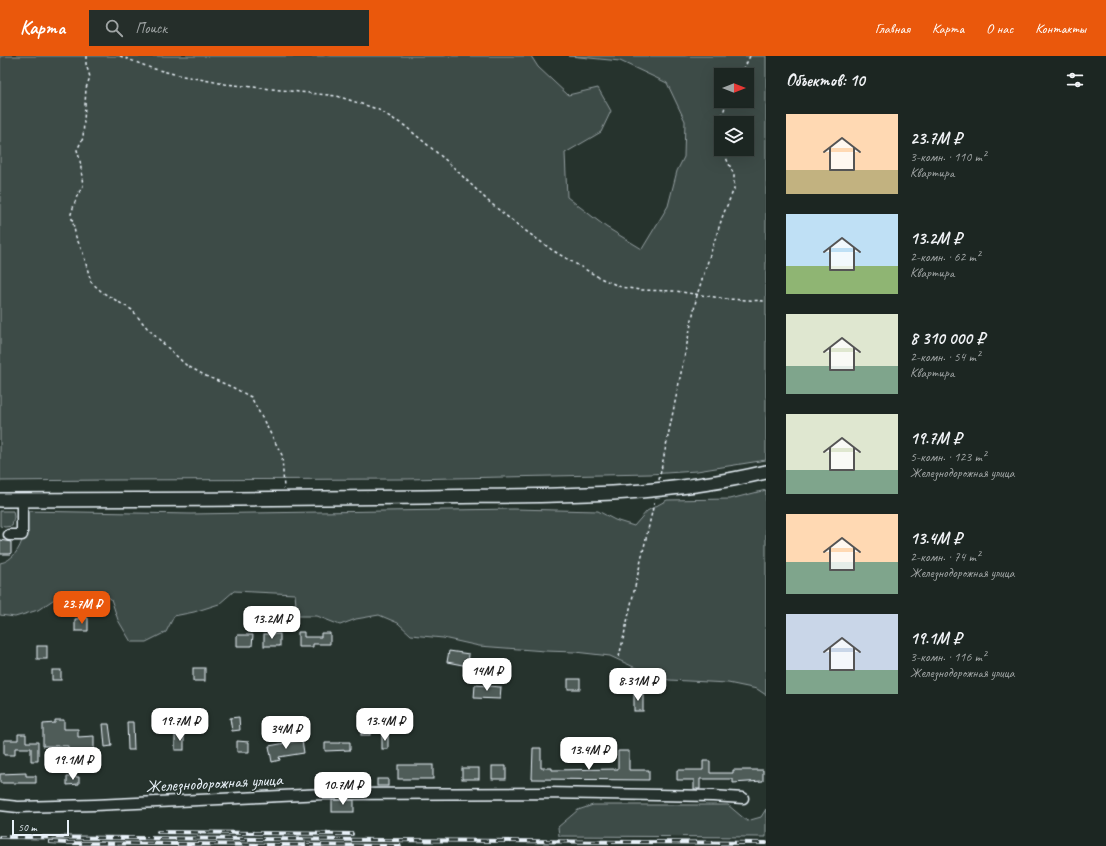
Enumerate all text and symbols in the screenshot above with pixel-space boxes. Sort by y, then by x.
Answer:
search box [89,10,369,46]
text: Карта [20,16,65,40]
icon: search [103,17,125,39]
text: Поиск [135,19,167,38]
text: Главная [875,20,910,37]
text: Карта [932,20,964,37]
text: О нас [986,20,1013,37]
text: Контакты [1035,20,1086,37]
north arrow [714,68,754,108]
map controls [714,68,754,156]
icon: filters [1064,69,1086,91]
text: Объектов: 10 [786,70,865,91]
button: layers [714,116,754,156]
text: 23.7M ₽ [910,128,962,149]
icon: home [818,130,866,178]
text: 3-комн. · 110 m² [910,149,986,165]
text: Квартира [910,165,954,181]
text: 13.2M ₽ [910,228,962,249]
icon: home [818,230,866,278]
text: 2-комн. · 62 m² [910,249,980,265]
text: Квартира [910,265,954,281]
text: 8 310 000 ₽ [910,328,985,349]
icon: home [818,330,866,378]
text: 2-комн. · 54 m² [910,349,980,365]
text: Квартира [910,365,954,381]
text: 19.7M ₽ [910,428,961,449]
icon: home [818,430,866,478]
text: 5-комн. · 123 m² [910,449,986,465]
text: Железнодорожная улица [910,465,1015,481]
text: 13.4M ₽ [910,528,962,549]
icon: home [818,530,866,578]
text: 2-комн. · 74 m² [910,549,980,565]
text: Железнодорожная улица [910,565,1015,581]
pin: 23.7M ₽ [45,591,119,625]
text: 23.7M ₽ [62,596,102,612]
pin: 13.2M ₽ [235,606,309,640]
text: 13.2M ₽ [252,611,292,627]
text: 19.1M ₽ [910,628,961,649]
icon: home [818,630,866,678]
text: 3-комн. · 116 m² [910,649,986,665]
pin: 14M ₽ [459,658,515,692]
text: 14M ₽ [471,663,503,679]
text: Железнодорожная улица [910,665,1015,681]
pin: 8.31M ₽ [601,668,675,702]
text: 8.31M ₽ [618,673,658,689]
pin: 19.7M ₽ [143,708,217,742]
pin: 13.4M ₽ [348,708,422,742]
text: 19.7M ₽ [160,713,200,729]
text: 13.4M ₽ [365,713,405,729]
pin: 34M ₽ [258,716,314,750]
text: 34M ₽ [270,721,302,737]
pin: 13.4M ₽ [552,737,626,771]
text: 13.4M ₽ [569,742,609,758]
pin: 19.1M ₽ [36,747,110,781]
text: 19.1M ₽ [53,752,93,768]
street label: Железнодорожная улица [145,769,284,798]
pin: 10.7M ₽ [306,772,380,806]
text: 10.7M ₽ [323,777,363,793]
scale bar [12,818,69,837]
text: 50 m [18,820,37,834]

